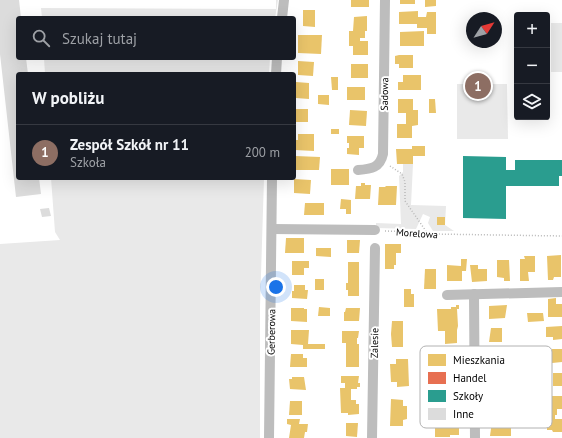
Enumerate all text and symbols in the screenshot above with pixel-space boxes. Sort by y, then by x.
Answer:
north arrow [466,12,502,48]
map controls [514,12,550,120]
button: + [514,12,550,48]
search box [16,16,296,60]
icon: search [30,27,52,49]
text: Szukaj tutaj [62,29,137,48]
button: − [514,48,550,84]
pin: 1 [465,71,491,101]
street label: Sadowa [378,77,391,111]
button: layers [514,84,550,120]
text: W pobliżu [32,87,104,109]
text: Zespół Szkół nr 11 [70,135,189,154]
text: 1 [41,144,49,161]
text: 200 m [245,144,280,161]
text: Szkoła [70,154,106,171]
street label: Morelowa [395,226,439,241]
your location [266,277,286,297]
street label: Gerberowa [265,309,278,355]
street label: Zalesie [368,328,381,358]
legend [420,346,552,428]
text: Mieszkania [453,353,505,367]
text: Handel [453,371,487,385]
text: Szkoły [453,389,484,403]
text: Inne [453,407,474,421]

